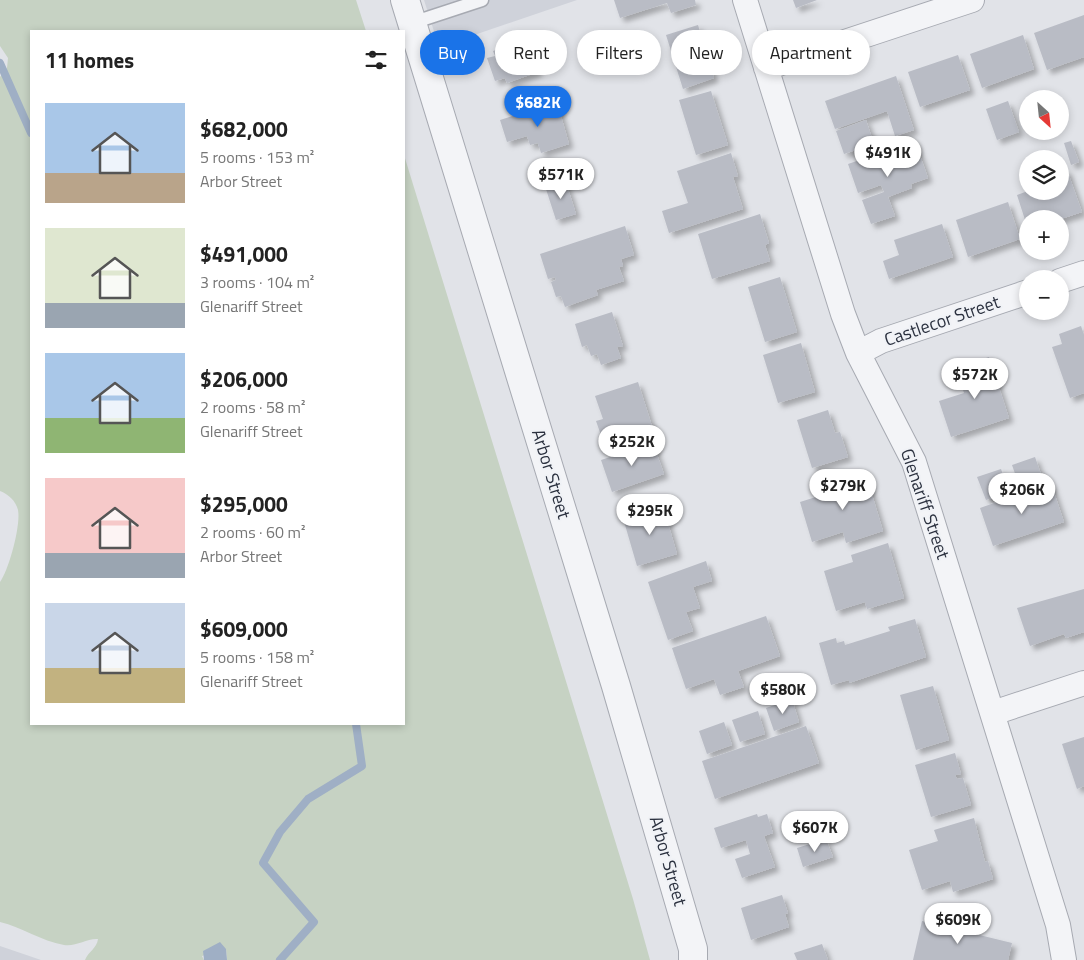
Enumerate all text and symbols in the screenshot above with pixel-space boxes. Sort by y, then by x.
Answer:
chip: Buy [420,30,485,75]
chip: Rent [495,30,567,75]
chip: Filters [577,30,661,75]
chip: New [671,30,742,75]
chip: Apartment [752,30,870,75]
text: 11 homes [45,44,134,76]
icon: filters [362,46,390,74]
pin: $682K [503,86,573,128]
text: $682K [515,90,561,114]
north arrow [1019,90,1069,140]
map controls [1019,90,1069,320]
text: $682,000 [200,113,288,145]
icon: home [85,123,145,183]
pin: $491K [853,136,923,178]
text: $491K [865,140,911,164]
text: 5 rooms · 153 m² [200,145,314,169]
button: layers [1019,150,1069,200]
pin: $571K [526,158,596,200]
text: $571K [538,162,584,186]
text: Arbor Street [200,169,282,193]
button: + [1019,210,1069,260]
text: $491,000 [200,238,288,270]
icon: home [85,248,145,308]
text: 3 rooms · 104 m² [200,270,314,294]
button: − [1019,270,1069,320]
street label: Castlecor Street [880,288,1004,353]
text: Glenariff Street [200,294,303,318]
pin: $572K [940,358,1010,400]
text: $572K [952,362,998,386]
text: $206,000 [200,363,288,395]
icon: home [85,373,145,433]
text: 2 rooms · 58 m² [200,395,305,419]
text: Glenariff Street [200,419,303,443]
pin: $252K [597,424,667,467]
street label: Arbor Street [525,426,578,523]
text: $252K [609,429,655,453]
street label: Glenariff Street [894,445,957,563]
pin: $279K [808,468,878,511]
pin: $206K [987,472,1057,515]
text: $279K [820,473,866,497]
text: $206K [999,477,1045,501]
text: $295,000 [200,488,288,520]
pin: $295K [615,494,685,536]
icon: home [85,498,145,558]
text: $295K [627,498,673,522]
text: 2 rooms · 60 m² [200,520,305,544]
text: Arbor Street [200,544,282,568]
text: $609,000 [200,613,288,645]
icon: home [85,623,145,683]
text: 5 rooms · 158 m² [200,645,314,669]
text: Glenariff Street [200,669,303,693]
pin: $580K [748,672,818,715]
text: $580K [760,677,806,701]
pin: $607K [780,810,850,853]
street label: Arbor Street [643,813,694,910]
text: $607K [792,815,838,839]
pin: $609K [923,902,993,945]
text: $609K [935,907,981,931]

